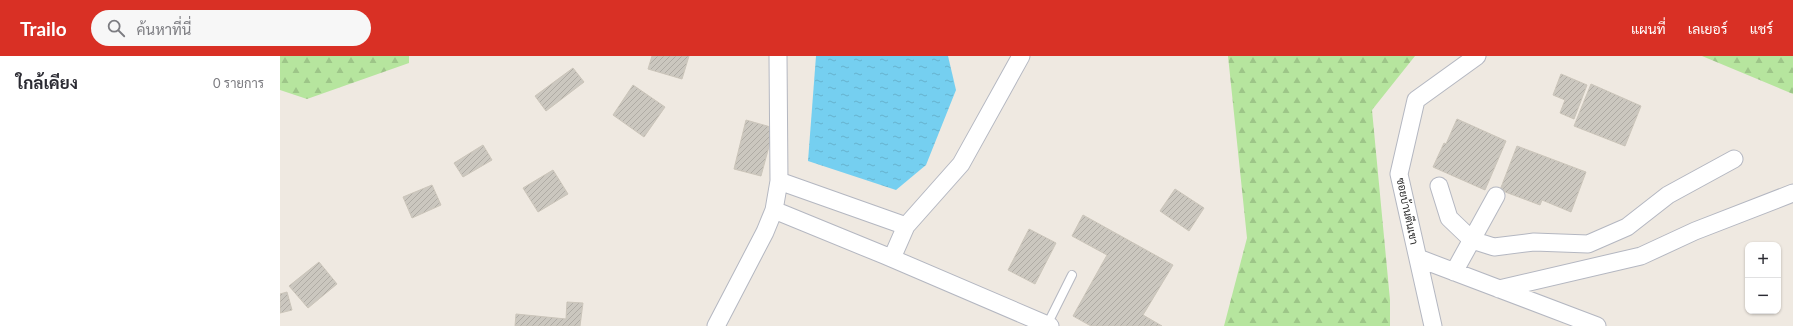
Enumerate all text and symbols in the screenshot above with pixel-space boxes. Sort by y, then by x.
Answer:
search box [91,10,371,46]
text: Trailo [20,17,67,40]
icon: search [105,17,127,39]
text: ค้นหาที่นี่ [137,20,191,38]
text: แผนที่ [1631,20,1666,37]
text: เลเยอร์ [1688,20,1728,37]
text: แชร์ [1750,20,1773,37]
text: ใกล้เคียง [16,72,78,93]
text: 0 รายการ [213,75,264,91]
street label: ซอยบ้านตีนเขา [1395,176,1422,246]
map controls [1745,242,1781,314]
button: + [1745,242,1781,278]
button: − [1745,278,1781,314]

